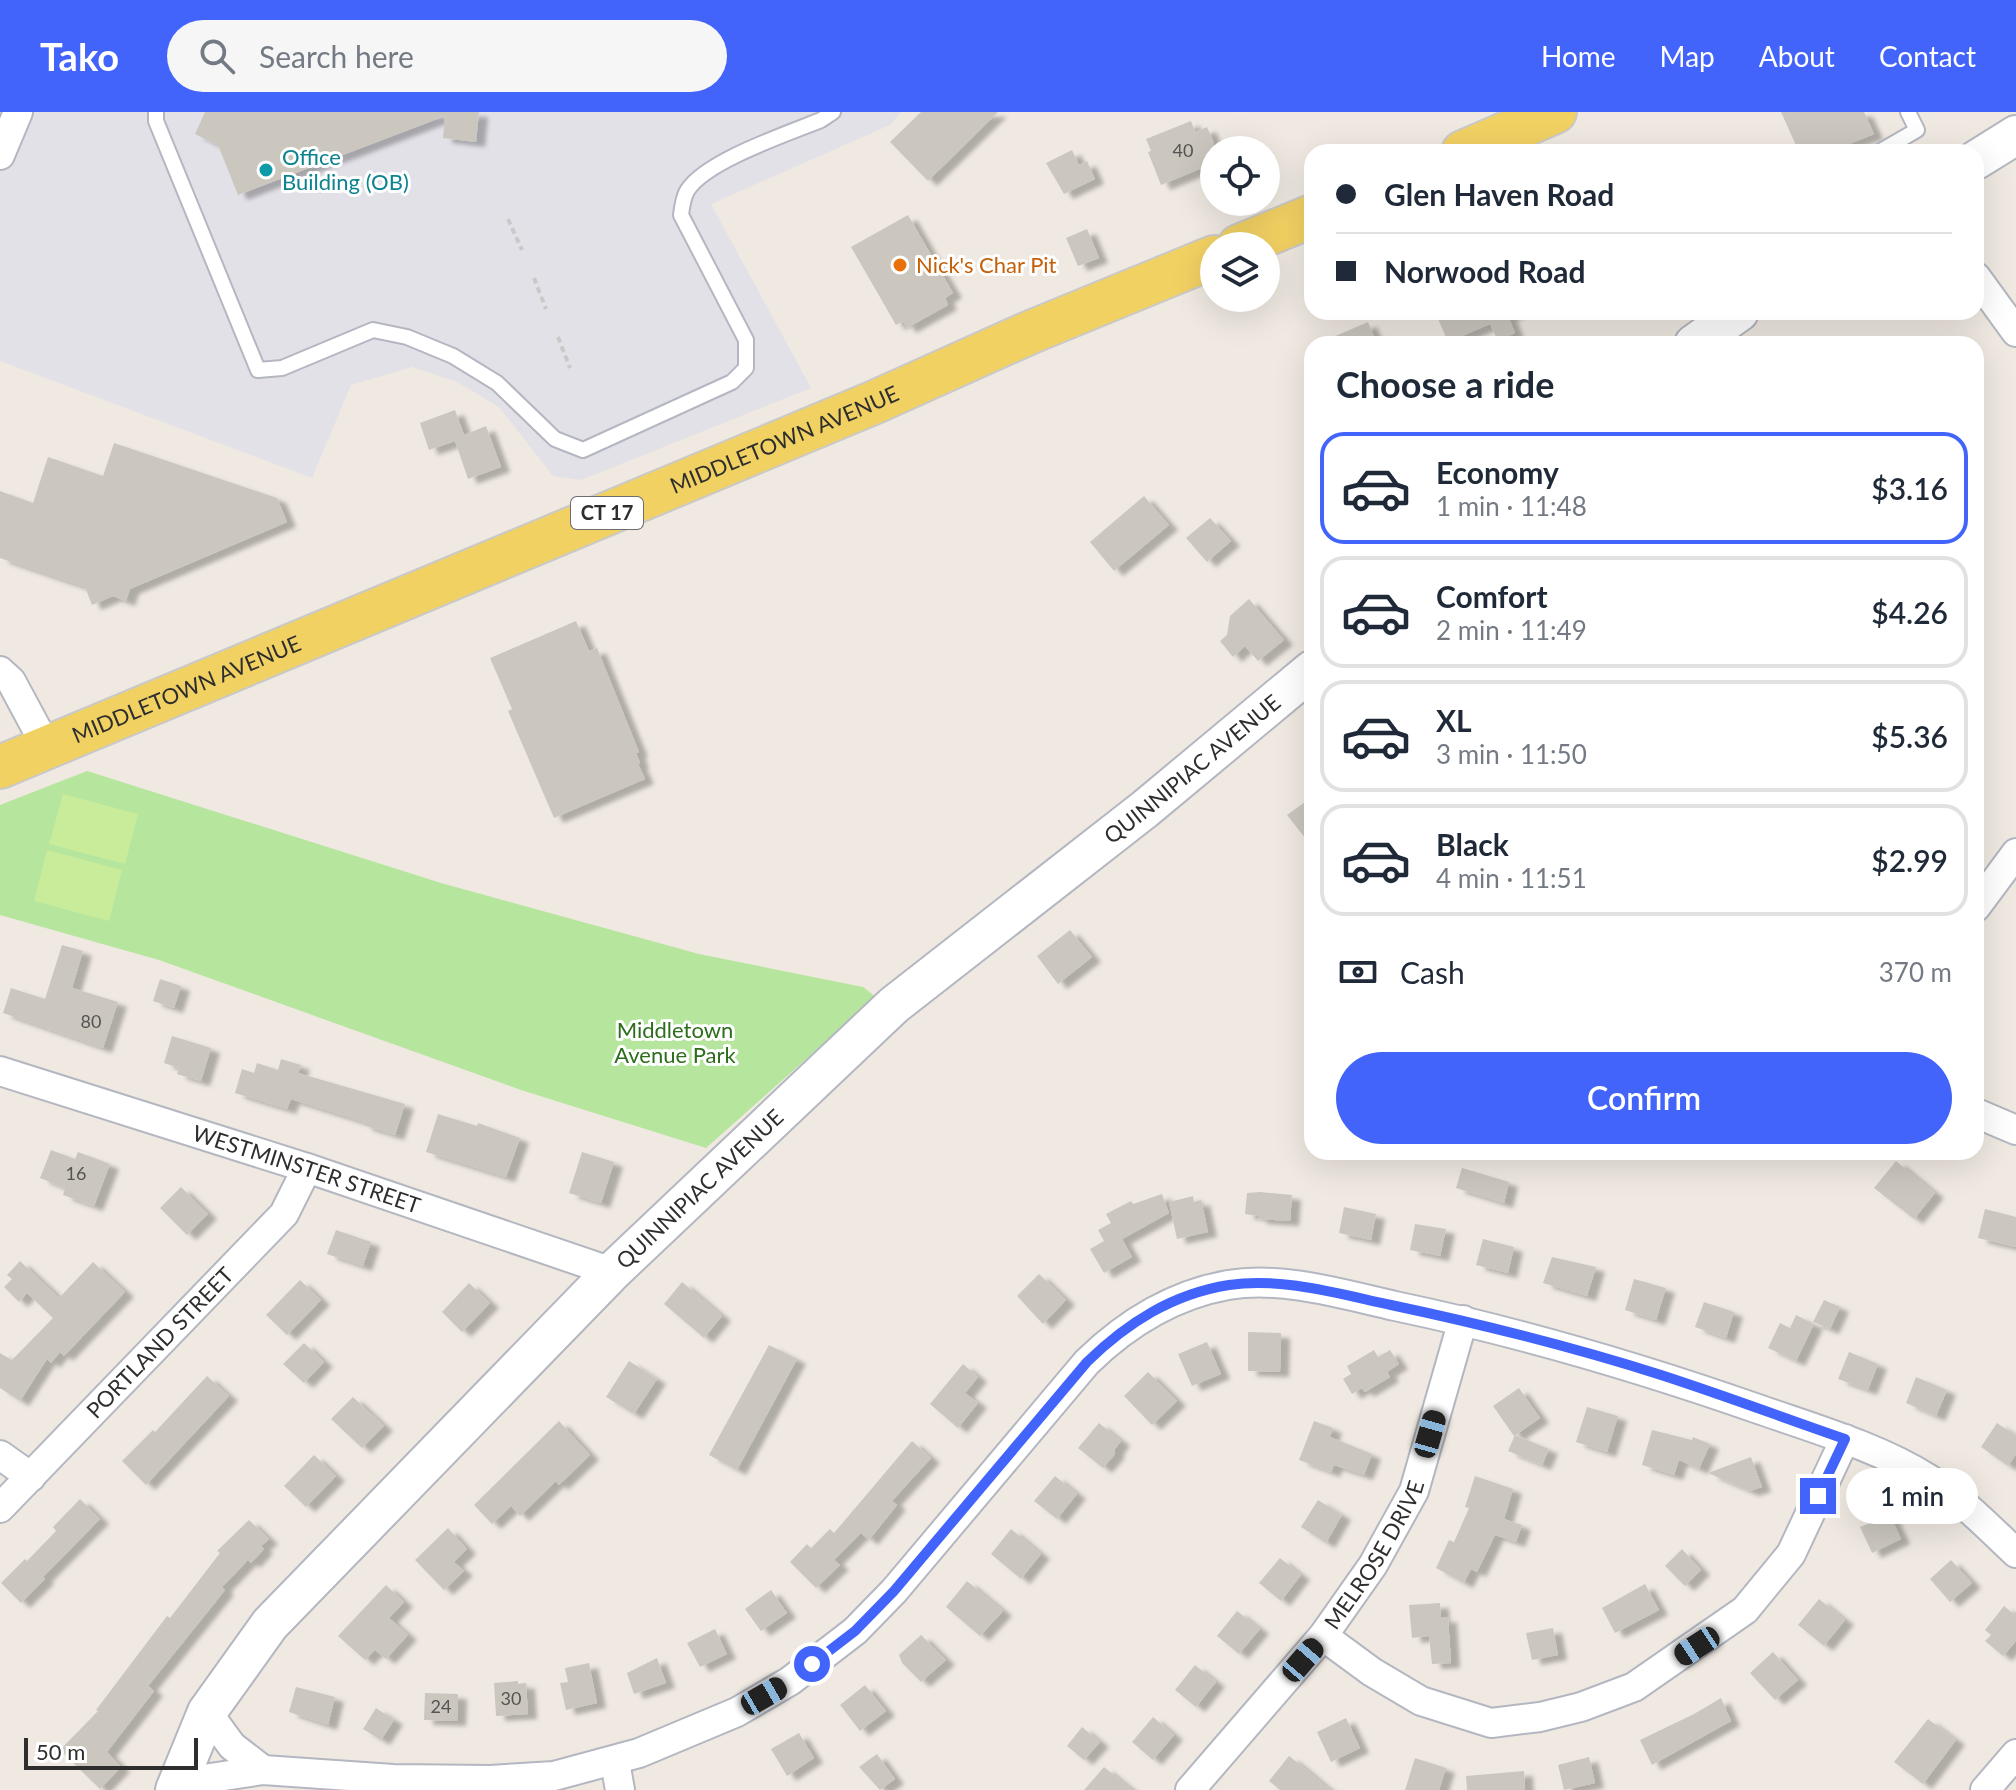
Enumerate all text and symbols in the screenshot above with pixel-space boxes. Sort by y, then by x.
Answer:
search box [167,20,727,92]
text: Tako [40,33,119,79]
icon: search [195,34,239,78]
text: Search here [259,38,414,74]
text: Home [1541,39,1616,73]
text: Map [1660,39,1715,73]
text: About [1759,39,1835,73]
text: Contact [1879,39,1976,73]
map controls [1200,136,1280,312]
button: locate [1200,136,1280,216]
house number: 40 [1173,139,1193,161]
place label: Office Building (OB) [282,143,409,195]
marker: Office Building (OB) [257,161,275,179]
text: Glen Haven Road [1384,176,1614,212]
button: layers [1200,232,1280,312]
place label: Nick's Char Pit [916,251,1057,278]
text: Norwood Road [1384,253,1585,289]
marker: Nick's Char Pit [891,256,909,274]
text: Choose a ride [1336,362,1555,406]
street label: MIDDLETOWN AVENUE [666,379,903,499]
icon: car [1340,452,1412,524]
text: Economy [1436,454,1559,490]
text: $3.16 [1871,470,1948,506]
text: 1 min · 11:48 [1436,490,1587,522]
road number: CT 17 [571,497,643,529]
icon: car [1340,576,1412,648]
text: Comfort [1436,578,1548,614]
text: $4.26 [1871,594,1948,630]
text: 2 min · 11:49 [1436,614,1587,646]
street label: MIDDLETOWN AVENUE [68,629,305,748]
street label: QUINNIPIAC AVENUE [1098,688,1286,849]
icon: car [1340,700,1412,772]
text: XL [1436,702,1472,738]
text: $5.36 [1871,718,1948,754]
text: 3 min · 11:50 [1436,738,1587,770]
icon: car [1340,824,1412,896]
text: Black [1436,826,1509,862]
text: $2.99 [1871,842,1948,878]
text: 4 min · 11:51 [1436,862,1587,894]
icon: cash [1336,950,1380,994]
text: Cash [1400,954,1465,990]
text: 370 m [1879,956,1952,988]
house number: 80 [81,1010,101,1032]
park label: Middletown Avenue Park [614,1016,737,1068]
button: Confirm [1336,1052,1952,1144]
street label: QUINNIPIAC AVENUE [610,1103,789,1274]
street label: WESTMINSTER STREET [190,1119,424,1219]
house number: 16 [66,1162,86,1184]
street label: PORTLAND STREET [80,1261,239,1423]
car [1412,1408,1448,1460]
callout: 1 min [1846,1468,1978,1524]
street label: MELROSE DRIVE [1318,1477,1429,1634]
route end [1800,1478,1836,1514]
text: 1 min [1880,1480,1944,1512]
car [1670,1623,1724,1669]
car [1278,1634,1328,1686]
route start [794,1646,830,1682]
car [737,1674,791,1718]
house number: 30 [501,1687,521,1709]
house number: 24 [431,1695,451,1717]
scale bar [24,1734,198,1770]
text: 50 m [36,1738,85,1765]

